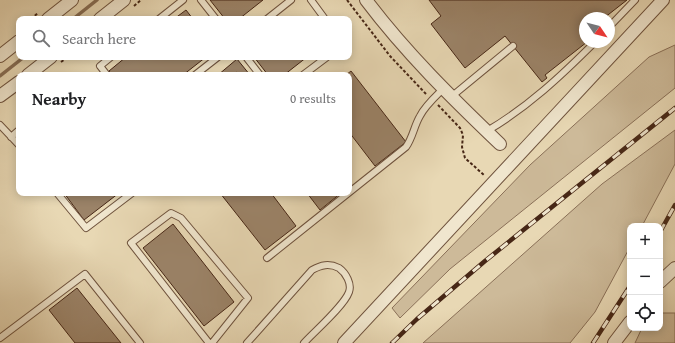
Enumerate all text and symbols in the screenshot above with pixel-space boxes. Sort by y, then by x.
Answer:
north arrow [579,12,615,48]
search box [16,16,352,60]
icon: search [30,27,52,49]
text: Search here [62,28,136,49]
text: Nearby [32,86,86,111]
text: 0 results [290,89,336,108]
map controls [627,223,663,331]
button: + [627,223,663,259]
button: − [627,259,663,295]
button: locate [627,295,663,331]

